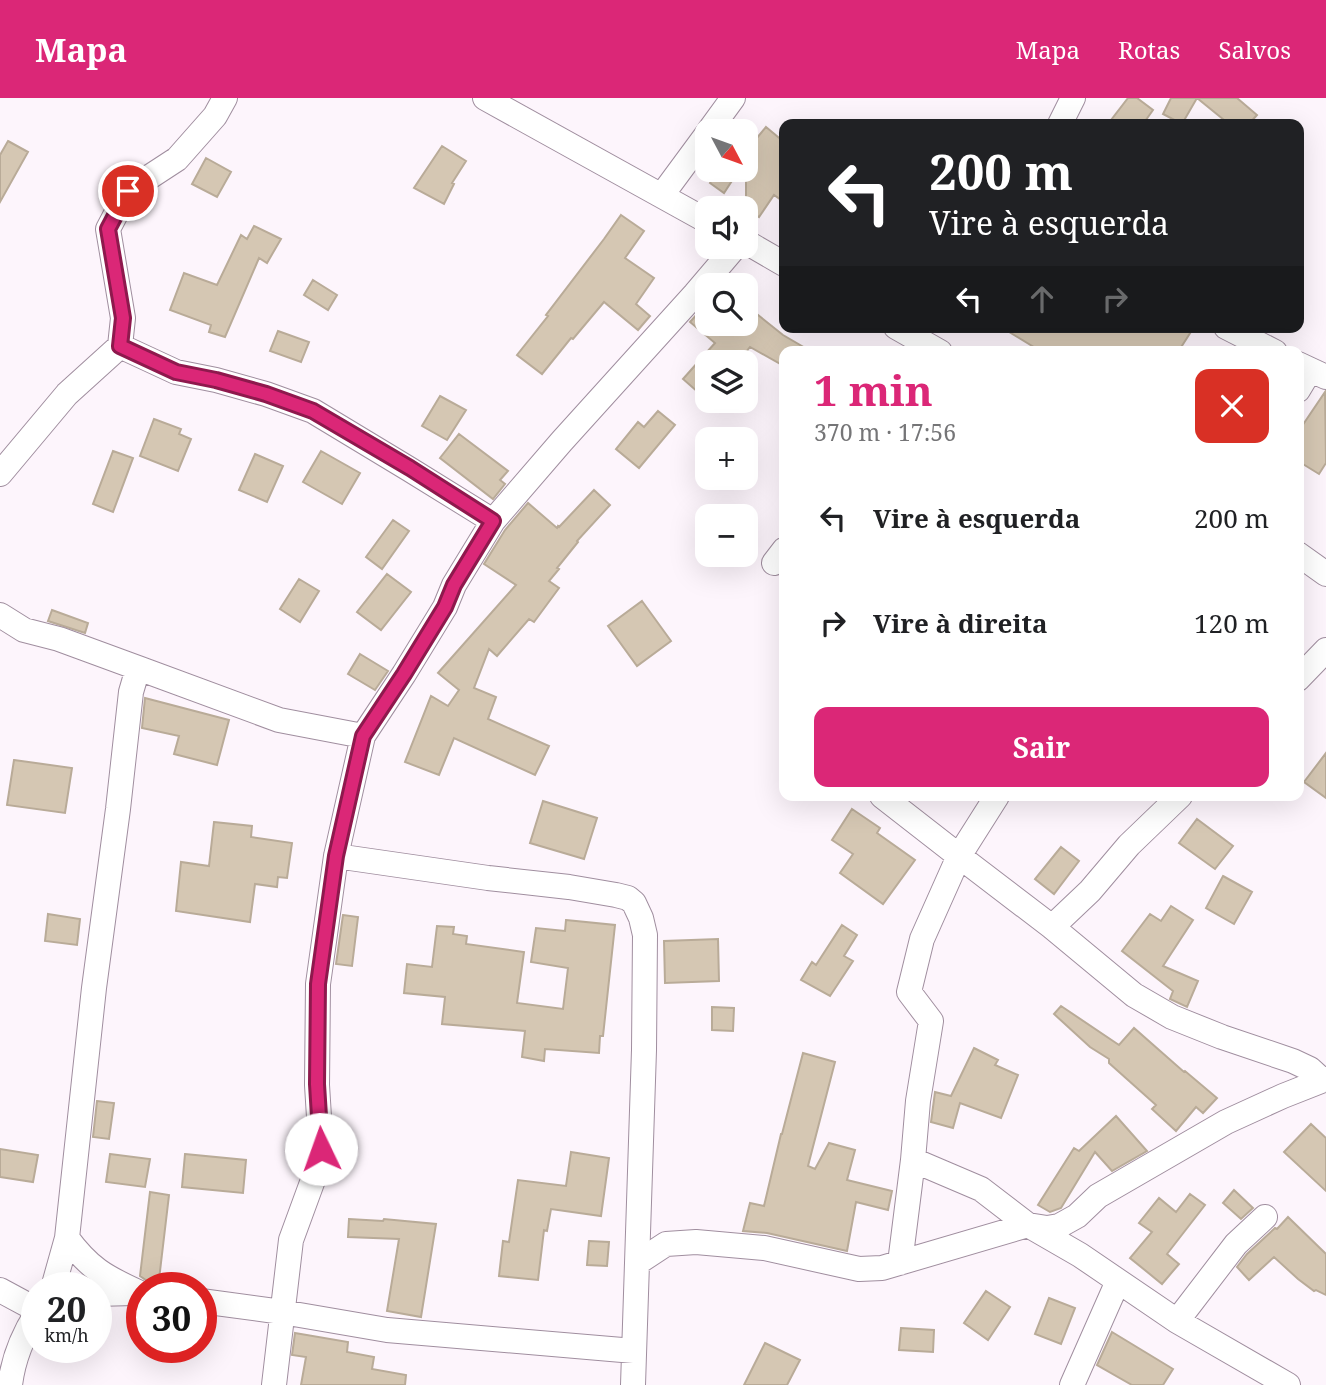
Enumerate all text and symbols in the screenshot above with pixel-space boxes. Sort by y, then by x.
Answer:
text: Mapa [35,27,127,72]
text: Mapa [1016,33,1080,66]
text: Rotas [1118,33,1180,66]
text: Salvos [1218,33,1291,66]
north arrow [695,119,758,182]
map controls [695,119,758,567]
text: 200 m [929,138,1073,204]
icon: left [814,147,905,238]
pin [98,161,158,221]
icon: arrive [109,172,147,210]
button: sound [695,196,758,259]
text: Vire à esquerda [929,201,1169,244]
button: search [695,273,758,336]
icon: left [950,280,988,318]
icon: ahead [1023,280,1061,318]
icon: right [1096,280,1134,318]
button: layers [695,350,758,413]
text: 1 min [814,361,933,418]
button: close [1195,369,1269,443]
text: 370 m · 17:56 [814,416,956,448]
button: + [695,427,758,490]
icon: left [814,499,852,537]
text: Vire à esquerda [873,500,1080,536]
text: 200 m [1194,500,1269,536]
button: − [695,504,758,567]
icon: right [814,604,852,642]
text: Vire à direita [873,605,1048,641]
text: 120 m [1194,605,1269,641]
button: Sair [814,707,1269,787]
position arrow [284,1112,358,1186]
speed limit sign: 30 [126,1272,217,1363]
text: 20 [47,1285,86,1332]
text: km/h [44,1323,89,1347]

